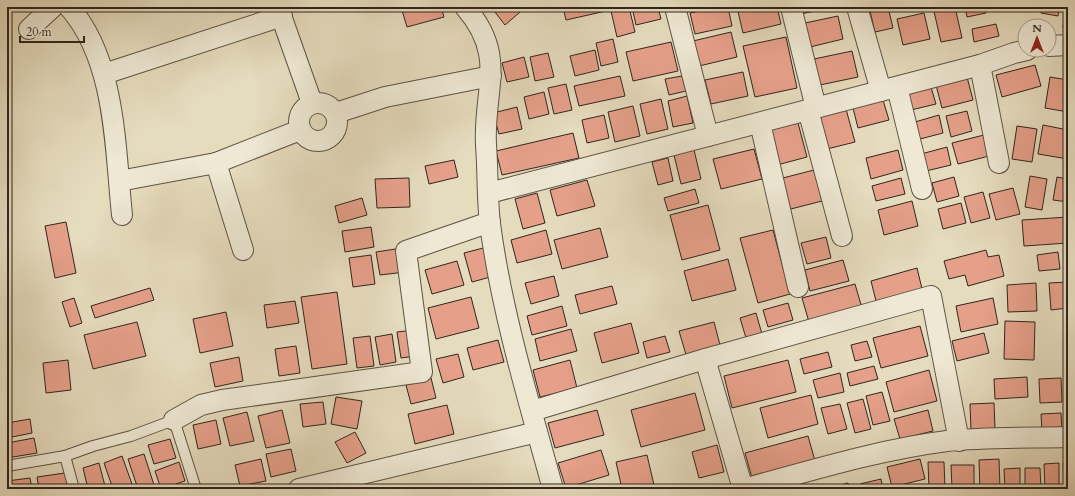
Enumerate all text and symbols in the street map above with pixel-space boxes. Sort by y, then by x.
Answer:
scale bar [20,18,84,44]
north arrow [1017,18,1057,58]
text: N [1032,21,1042,36]
text: 20 m [26,24,53,40]

